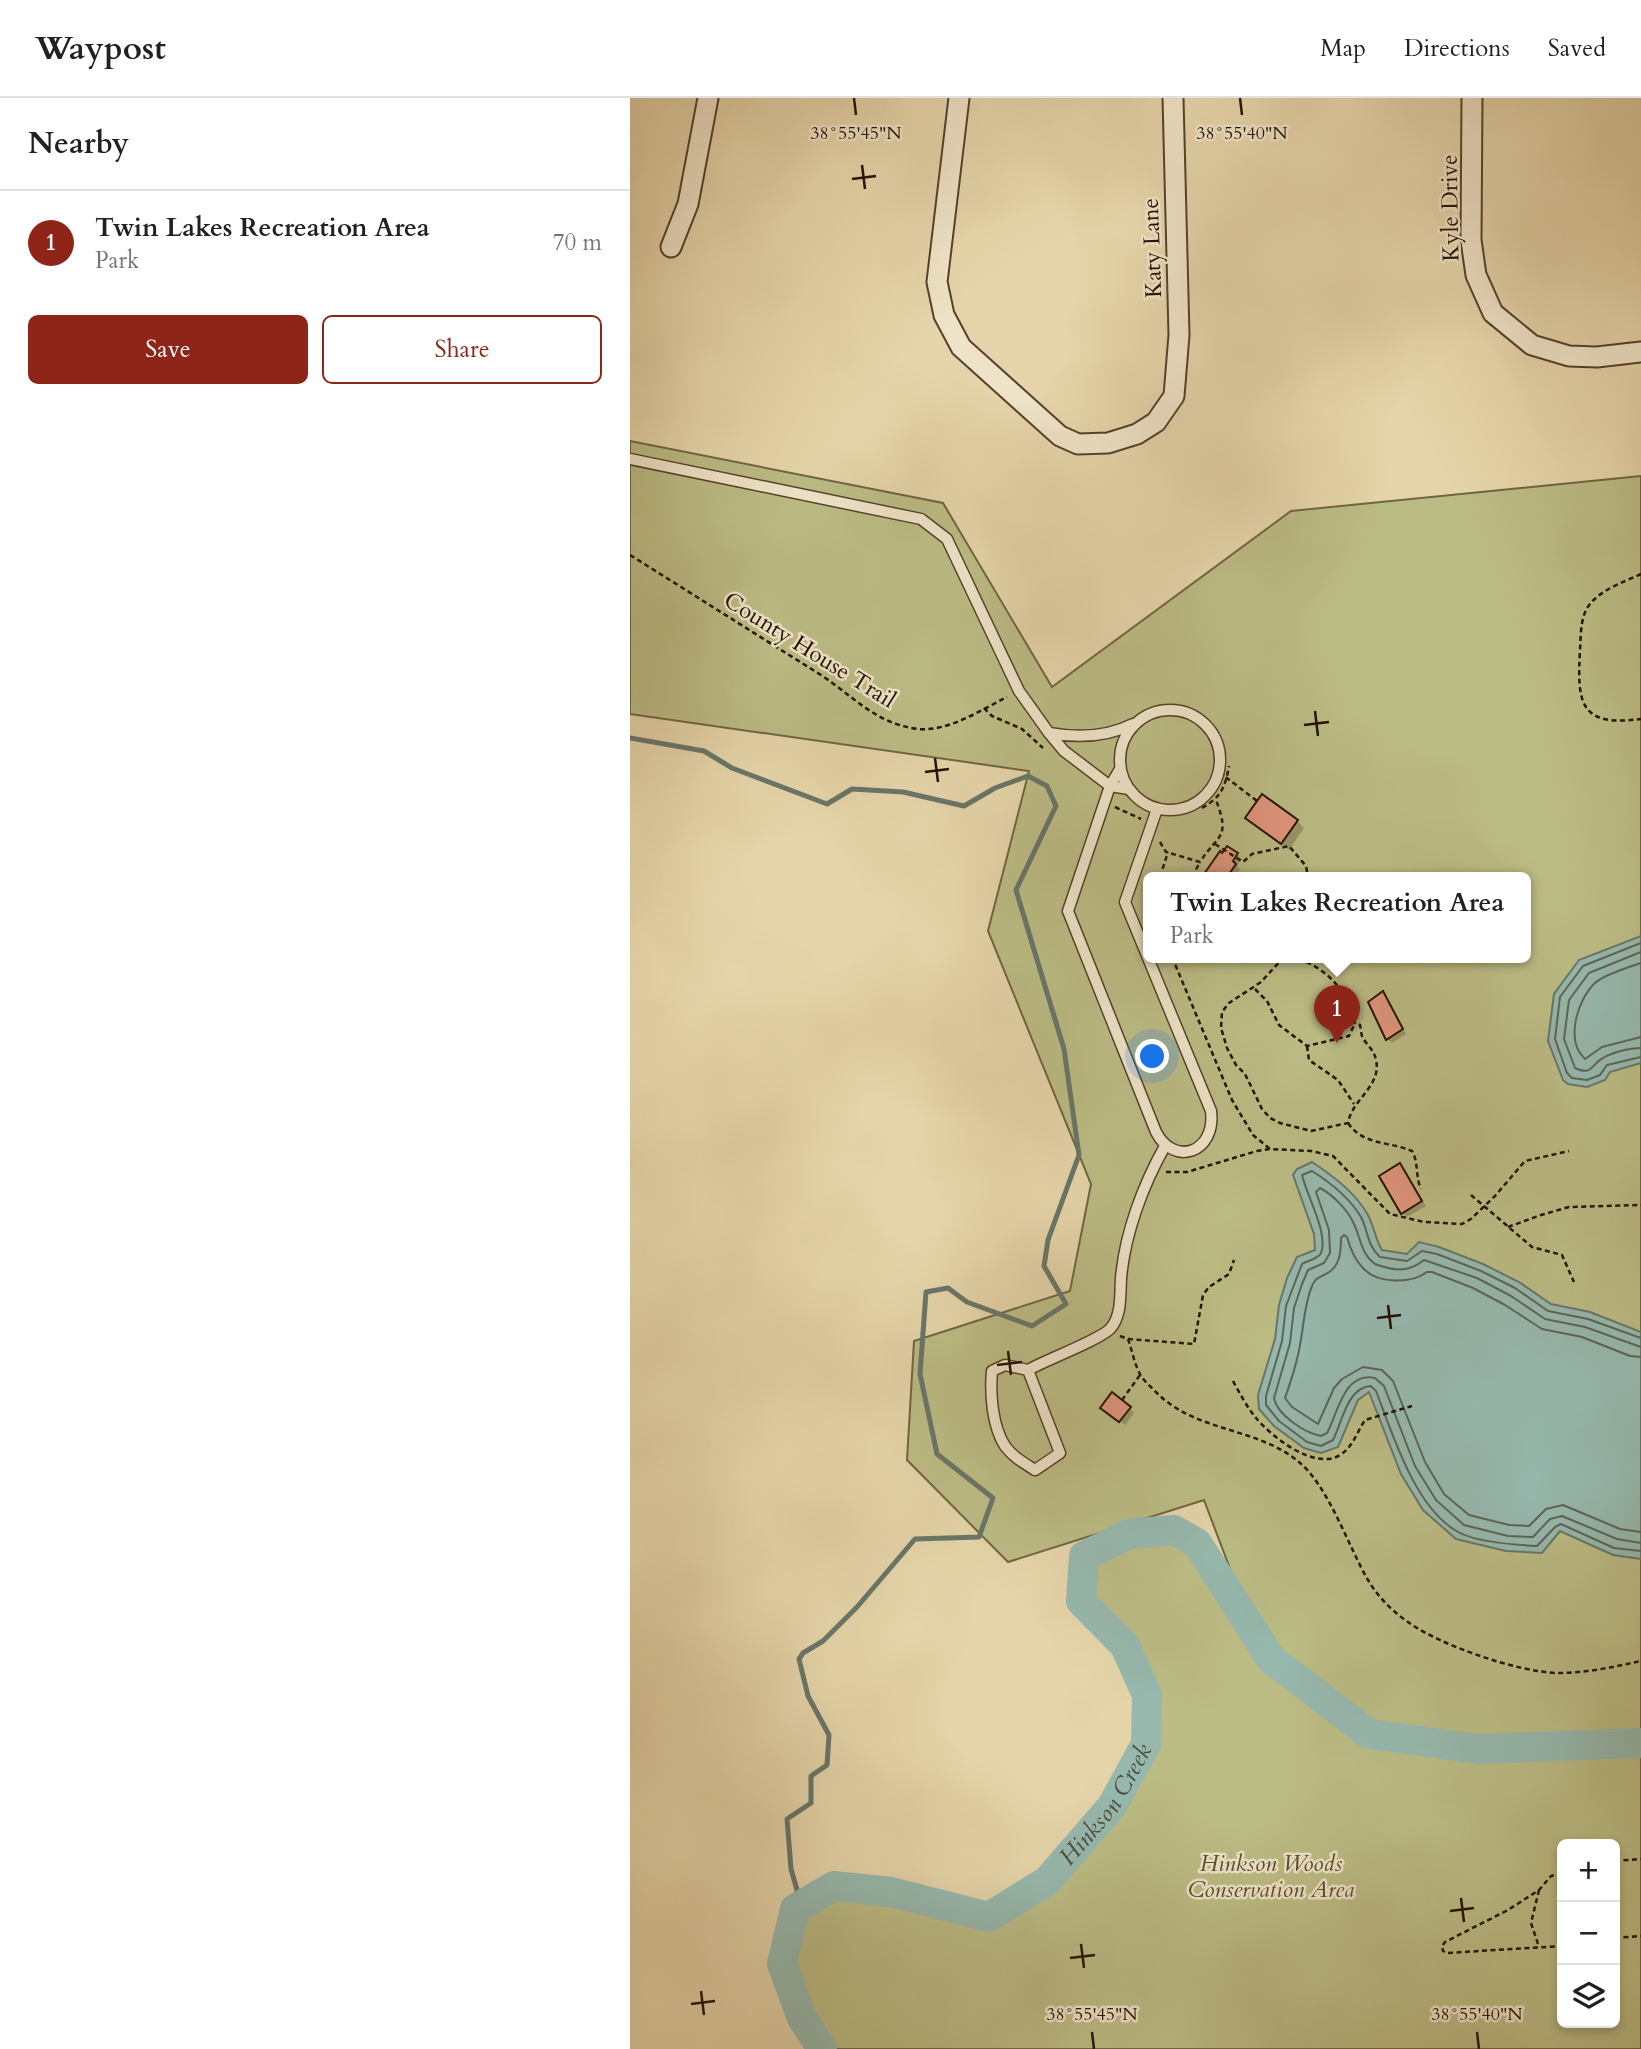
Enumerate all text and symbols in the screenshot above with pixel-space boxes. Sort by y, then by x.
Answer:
text: Waypost [35,26,166,71]
text: Map [1320,32,1366,65]
text: Directions [1404,32,1510,65]
text: Saved [1548,32,1606,65]
text: 38°55'45"N [810,121,902,146]
text: 38°55'40"N [1196,121,1288,146]
text: Nearby [28,123,129,164]
street label: Kyle Drive [1434,154,1466,262]
street label: Katy Lane [1135,197,1169,299]
text: Twin Lakes Recreation Area [95,210,430,245]
text: 1 [45,227,57,258]
text: 70 m [553,227,602,258]
text: Park [95,245,139,276]
button: Save [28,315,308,384]
button: Share [322,315,602,384]
street label: County House Trail [718,585,902,716]
popup [1143,872,1531,963]
text: Twin Lakes Recreation Area [1170,885,1504,920]
text: Park [1170,920,1214,951]
pin: 1 [1314,985,1360,1043]
your location [1135,1039,1169,1073]
water label: Hinkson Creek [1051,1737,1160,1872]
map controls [1557,1839,1620,2028]
button: + [1557,1839,1620,1902]
park label: Hinkson Woods Conservation Area [1188,1848,1354,1905]
button: − [1557,1902,1620,1965]
button: layers [1557,1965,1620,2028]
text: 38°55'45"N [1046,2002,1138,2027]
text: 38°55'40"N [1431,2002,1523,2027]

